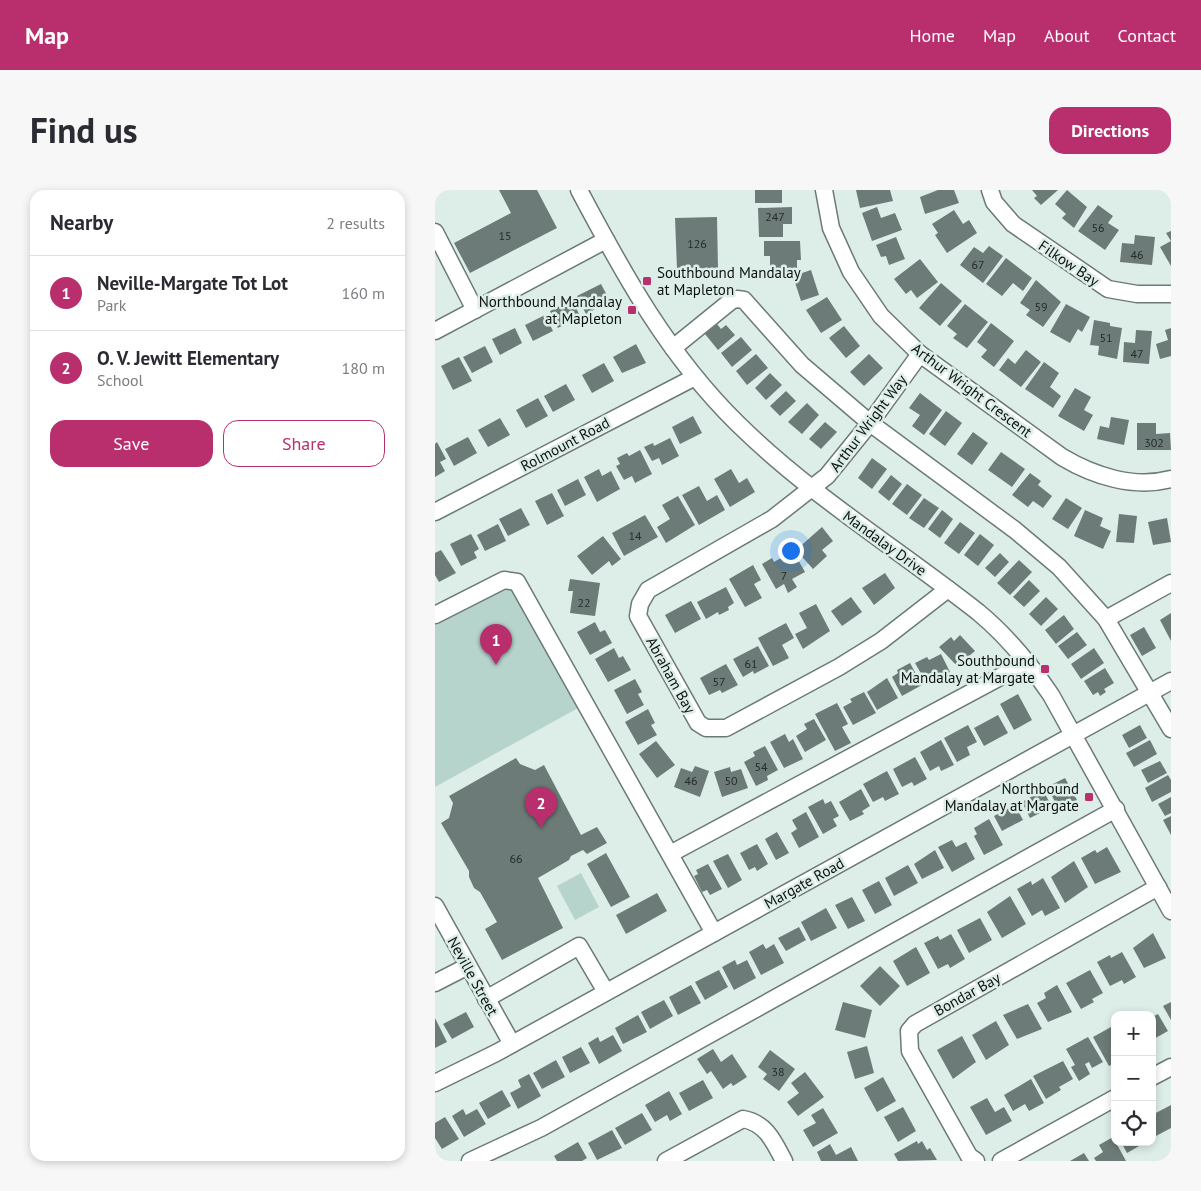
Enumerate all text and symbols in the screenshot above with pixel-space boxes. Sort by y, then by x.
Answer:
text: Map [25,20,69,51]
text: Home [909,24,955,47]
text: Map [983,24,1016,47]
text: About [1044,24,1090,47]
text: Contact [1118,24,1176,47]
text: Find us [30,107,138,153]
button: Directions [1049,107,1171,154]
text: Nearby [50,209,113,236]
house number: 247 [765,209,785,224]
text: 2 results [326,213,385,233]
house number: 56 [1091,220,1105,235]
house number: 15 [498,228,512,243]
house number: 126 [687,236,707,251]
street label: Filkow Bay [1035,236,1103,290]
house number: 46 [1130,247,1144,262]
house number: 67 [971,257,985,272]
place label: Southbound Mandalay at Mapleton [657,263,801,299]
text: Neville-Margate Tot Lot [97,271,288,295]
marker: Southbound Mandalay at Mapleton [641,275,653,287]
text: 1 [61,283,71,303]
text: 160 m [342,283,385,303]
place label: Northbound Mandalay at Mapleton [479,292,622,328]
text: Park [97,295,126,315]
house number: 59 [1034,299,1048,314]
marker: Northbound Mandalay at Mapleton [626,304,638,316]
house number: 51 [1099,330,1113,345]
street label: Arthur Wright Crescent [908,339,1036,441]
text: O. V. Jewitt Elementary [97,346,279,370]
house number: 47 [1130,346,1144,361]
text: 2 [61,358,71,378]
text: 180 m [342,358,385,378]
text: School [97,370,143,390]
street label: Arthur Wright Way [825,371,911,475]
street label: Rolmount Road [517,413,613,475]
button: Save [50,420,213,467]
button: Share [223,420,385,467]
house number: 302 [1144,435,1164,450]
street label: Mandalay Drive [839,506,931,580]
house number: 14 [628,528,642,543]
your location [778,538,804,564]
house number: 7 [781,568,787,583]
house number: 22 [577,595,591,610]
pin: 1 [480,624,512,665]
street label: Abraham Bay [642,633,700,717]
place label: Southbound Mandalay at Margate [901,651,1035,687]
house number: 61 [744,656,758,671]
marker: Southbound Mandalay at Margate [1039,663,1051,675]
house number: 57 [712,674,726,689]
house number: 54 [754,759,768,774]
house number: 46 [684,773,698,788]
house number: 50 [724,773,738,788]
place label: Northbound Mandalay at Margate [945,779,1079,815]
pin: 2 [525,787,557,828]
marker: Northbound Mandalay at Margate [1083,791,1095,803]
house number: 66 [509,851,523,866]
street label: Margate Road [761,853,847,913]
street label: Neville Street [444,933,502,1019]
street label: Bondar Bay [931,968,1003,1020]
map controls [1111,1011,1156,1146]
button: + [1111,1011,1156,1056]
button: − [1111,1056,1156,1101]
house number: 38 [771,1064,785,1079]
button: locate [1111,1101,1156,1146]

